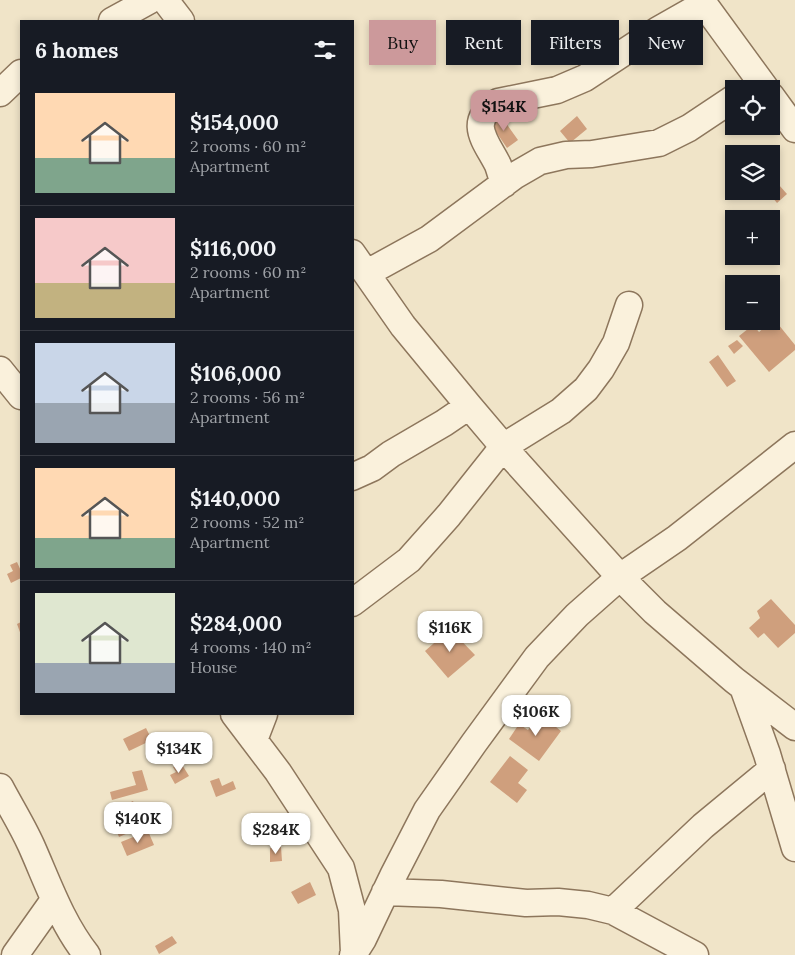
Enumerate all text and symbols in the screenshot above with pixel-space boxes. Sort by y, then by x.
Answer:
chip: Buy [369,20,436,65]
chip: Rent [446,20,521,65]
chip: Filters [531,20,619,65]
chip: New [629,20,703,65]
icon: filters [311,36,339,64]
text: 6 homes [35,37,118,64]
map controls [725,80,780,330]
button: locate [725,80,780,135]
pin: $154K [469,90,539,132]
text: $154K [482,96,526,116]
text: $154,000 [190,109,279,136]
icon: home [75,113,135,173]
text: 2 rooms · 60 m² [190,136,306,156]
button: layers [725,145,780,200]
text: Apartment [190,156,270,176]
button: + [725,210,780,265]
text: $116,000 [190,235,276,262]
icon: home [75,238,135,298]
text: 2 rooms · 60 m² [190,262,306,282]
button: − [725,275,780,330]
text: Apartment [190,282,270,302]
text: $106,000 [190,360,281,387]
icon: home [75,363,135,423]
text: 2 rooms · 56 m² [190,387,305,407]
text: Apartment [190,407,270,427]
text: $140,000 [190,485,280,512]
icon: home [75,488,135,548]
text: 2 rooms · 52 m² [190,512,304,532]
text: Apartment [190,532,270,552]
text: $284,000 [190,610,282,637]
pin: $116K [415,610,485,653]
icon: home [75,613,135,673]
text: $116K [429,617,472,637]
text: 4 rooms · 140 m² [190,637,312,657]
text: House [190,657,237,677]
pin: $106K [501,694,571,737]
text: $106K [513,701,559,721]
pin: $134K [144,732,214,774]
text: $134K [156,738,202,758]
pin: $140K [103,802,173,844]
text: $140K [115,808,161,828]
pin: $284K [241,812,311,855]
text: $284K [252,819,300,839]

